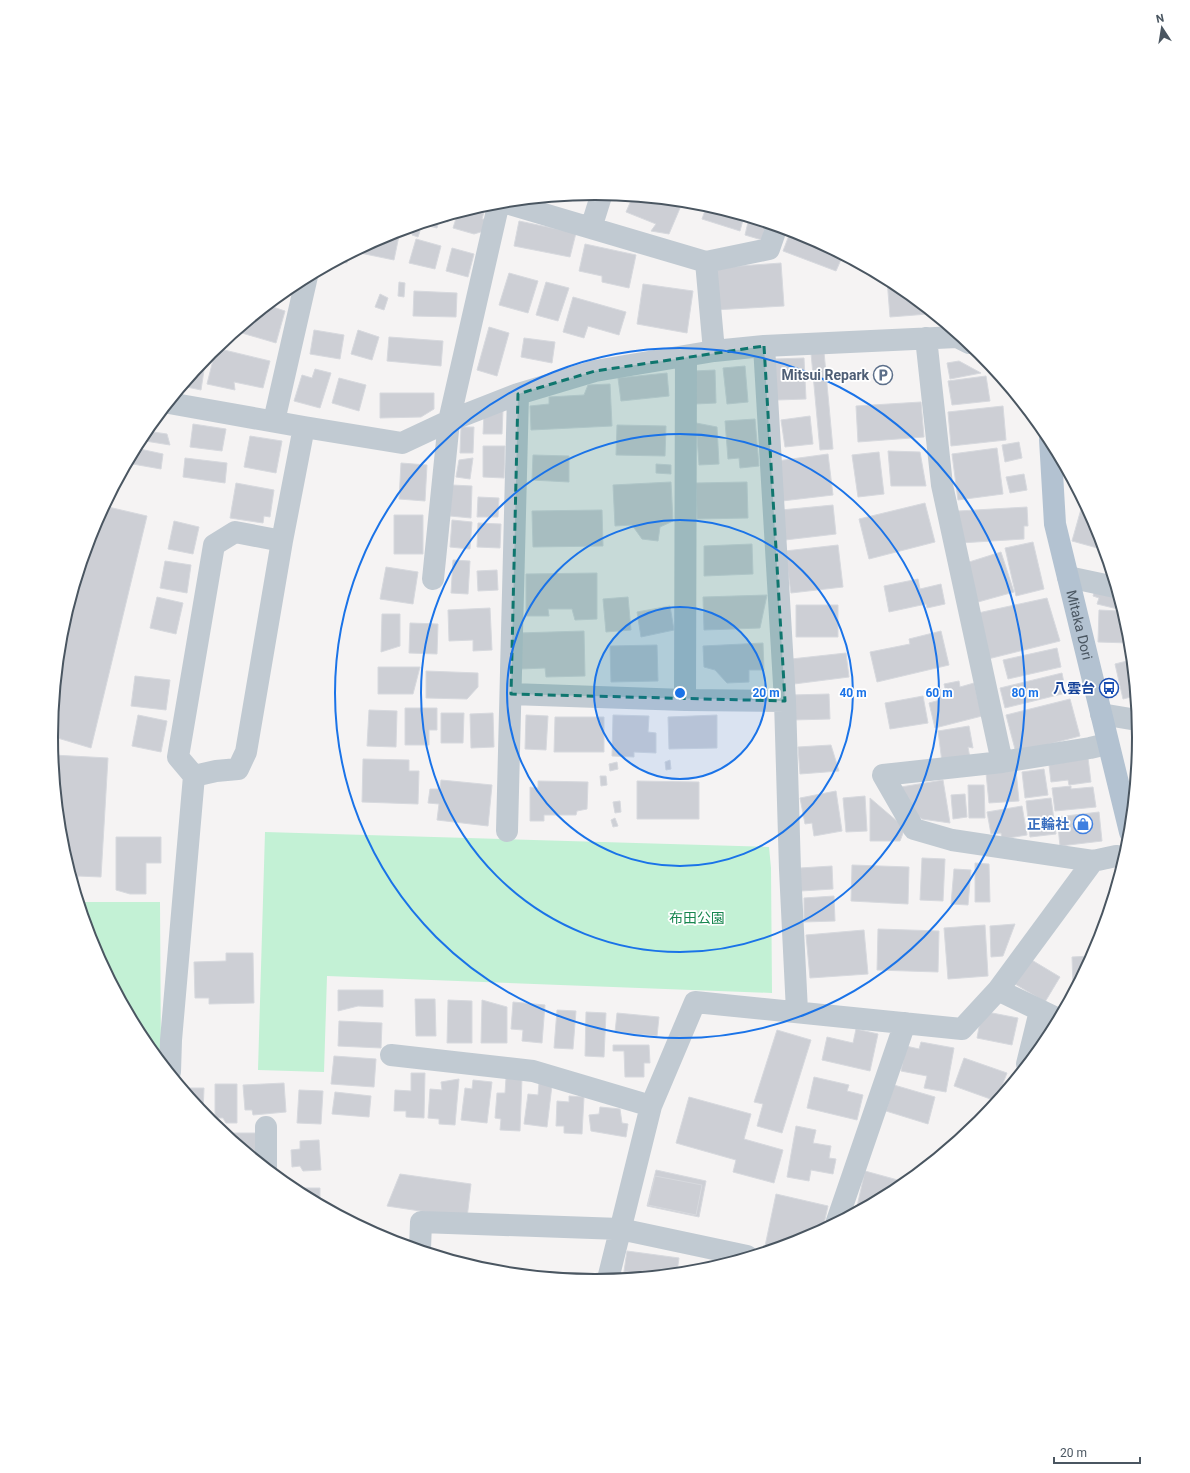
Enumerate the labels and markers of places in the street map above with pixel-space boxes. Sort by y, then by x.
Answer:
parking icon: Mitsui Repark [872,364,894,386]
place label: Mitsui Repark [782,367,870,383]
bus stop icon: 八雲台 [1098,677,1120,699]
place label: 八雲台 [1053,680,1095,696]
centre of rings [673,686,687,700]
shop icon: 正輪社 [1072,813,1094,835]
place label: 正輪社 [1027,816,1069,832]

